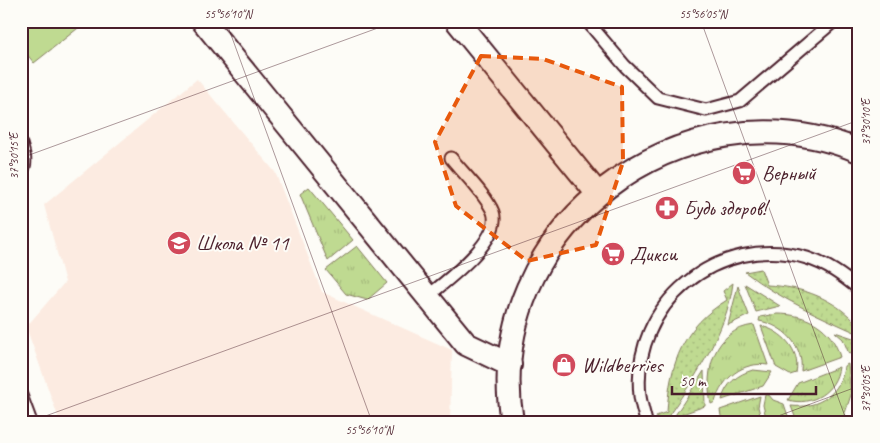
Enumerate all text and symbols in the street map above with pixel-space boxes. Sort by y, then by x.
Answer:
text: 55°56'10"N [204,6,253,22]
text: 55°56'05"N [679,6,728,22]
text: 37°30'10"E [858,97,874,145]
text: 37°30'15"E [6,131,22,179]
supermarket icon: Верный [731,160,757,186]
place label: Верный [762,160,817,186]
pharmacy icon: Будь здоров! [654,195,680,221]
place label: Будь здоров! [684,195,771,221]
school or university icon: Школа № 11 [166,230,192,256]
place label: Школа № 11 [196,230,290,256]
supermarket icon: Дикси [600,241,626,267]
place label: Дикси [630,241,679,267]
shop icon: Wildberries [551,352,577,378]
place label: Wildberries [582,352,664,378]
scale bar [672,363,816,395]
text: 37°30'05"E [858,364,874,412]
text: 50 m [680,372,707,391]
text: 55°56'10"N [345,422,394,438]

